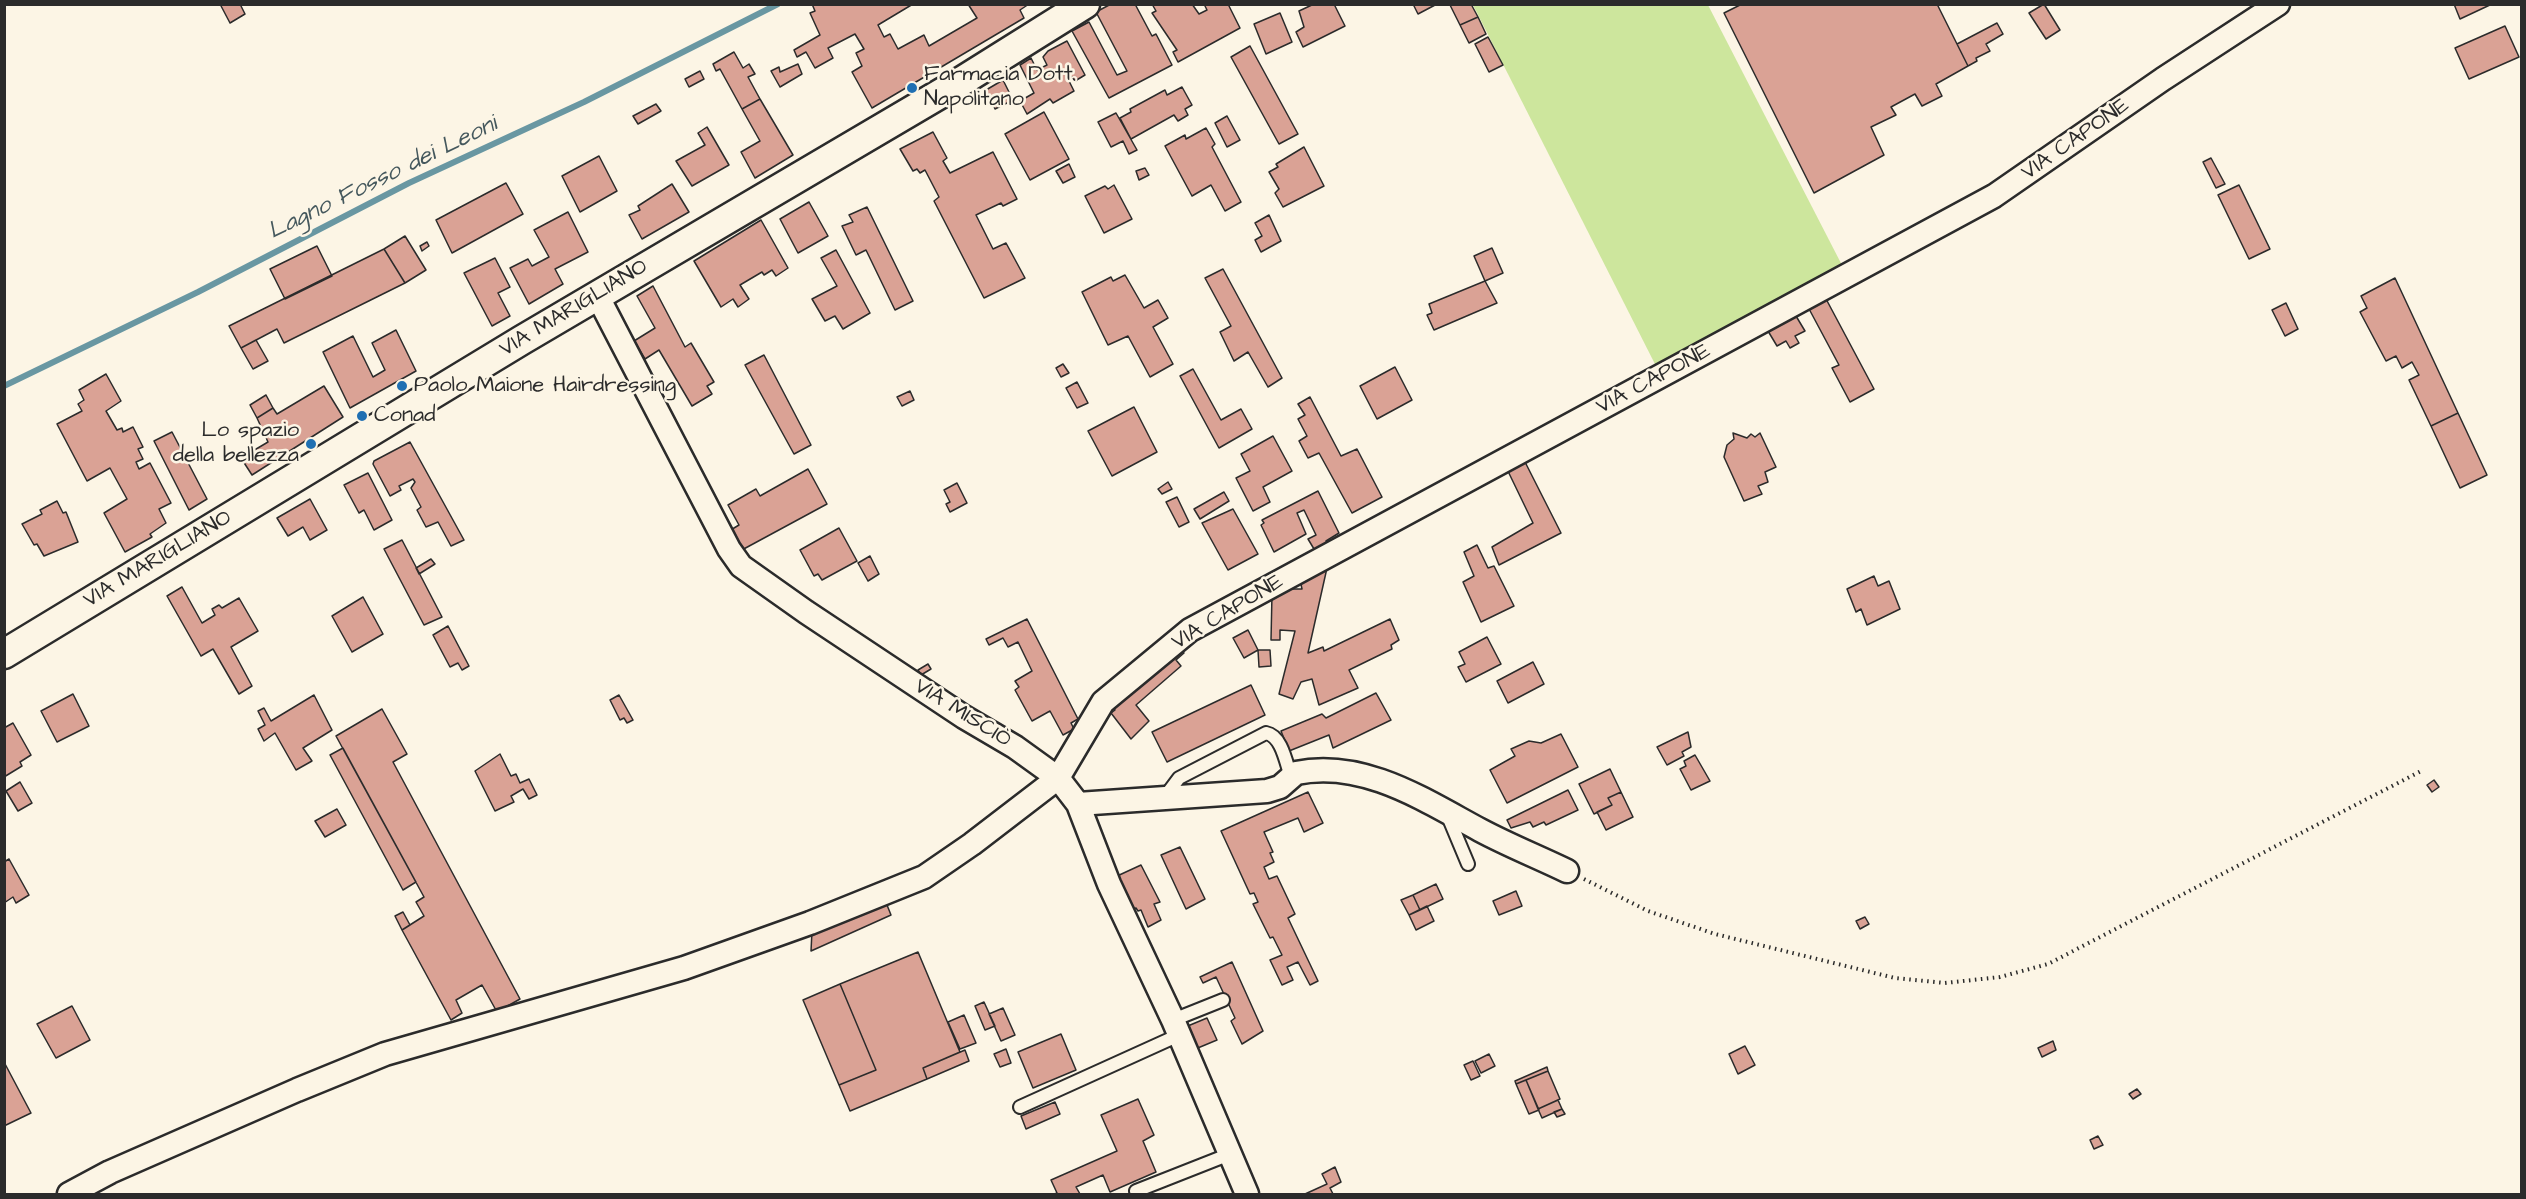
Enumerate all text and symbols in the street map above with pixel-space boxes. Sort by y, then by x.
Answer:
place label: Farmacia Dott. Napolitano [924,62,1076,113]
marker: Farmacia Dott. Napolitano [905,81,919,95]
street label: VIA CAPONE [2017,93,2135,187]
water label: Lagno Fosso dei Leoni [264,111,502,247]
street label: VIA MARIGLIANO [495,254,653,364]
street label: VIA CAPONE [1592,339,1716,421]
place label: Paolo Maione Hairdressing [414,373,676,399]
marker: Paolo Maione Hairdressing [395,379,409,393]
place label: Conad [374,403,435,429]
marker: Conad [355,409,369,423]
place label: Lo spazio della bellezza [173,418,299,470]
marker: Lo spazio della bellezza [304,437,318,451]
street label: VIA MARIGLIANO [79,505,237,615]
street label: VIA CAPONE [1168,569,1288,657]
street label: VIA MISCIÒ [909,674,1015,754]

